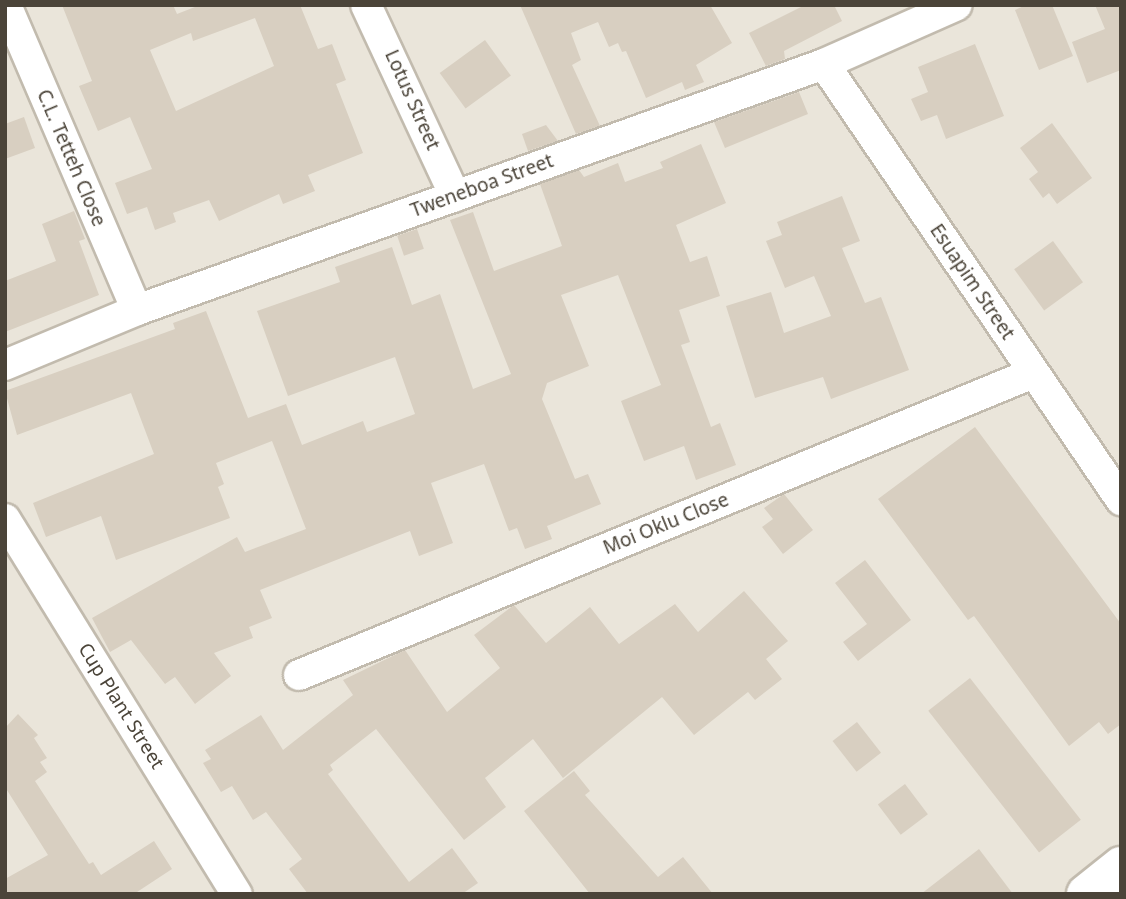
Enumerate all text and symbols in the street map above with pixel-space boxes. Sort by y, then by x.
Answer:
street label: Lotus Street [380,46,444,154]
street label: C.L. Tetteh Close [32,86,110,230]
street label: Tweneboa Street [408,150,556,222]
street label: Esuapim Street [925,220,1019,344]
street label: Moi Oklu Close [600,488,732,560]
street label: Cup Plant Street [73,639,169,773]

